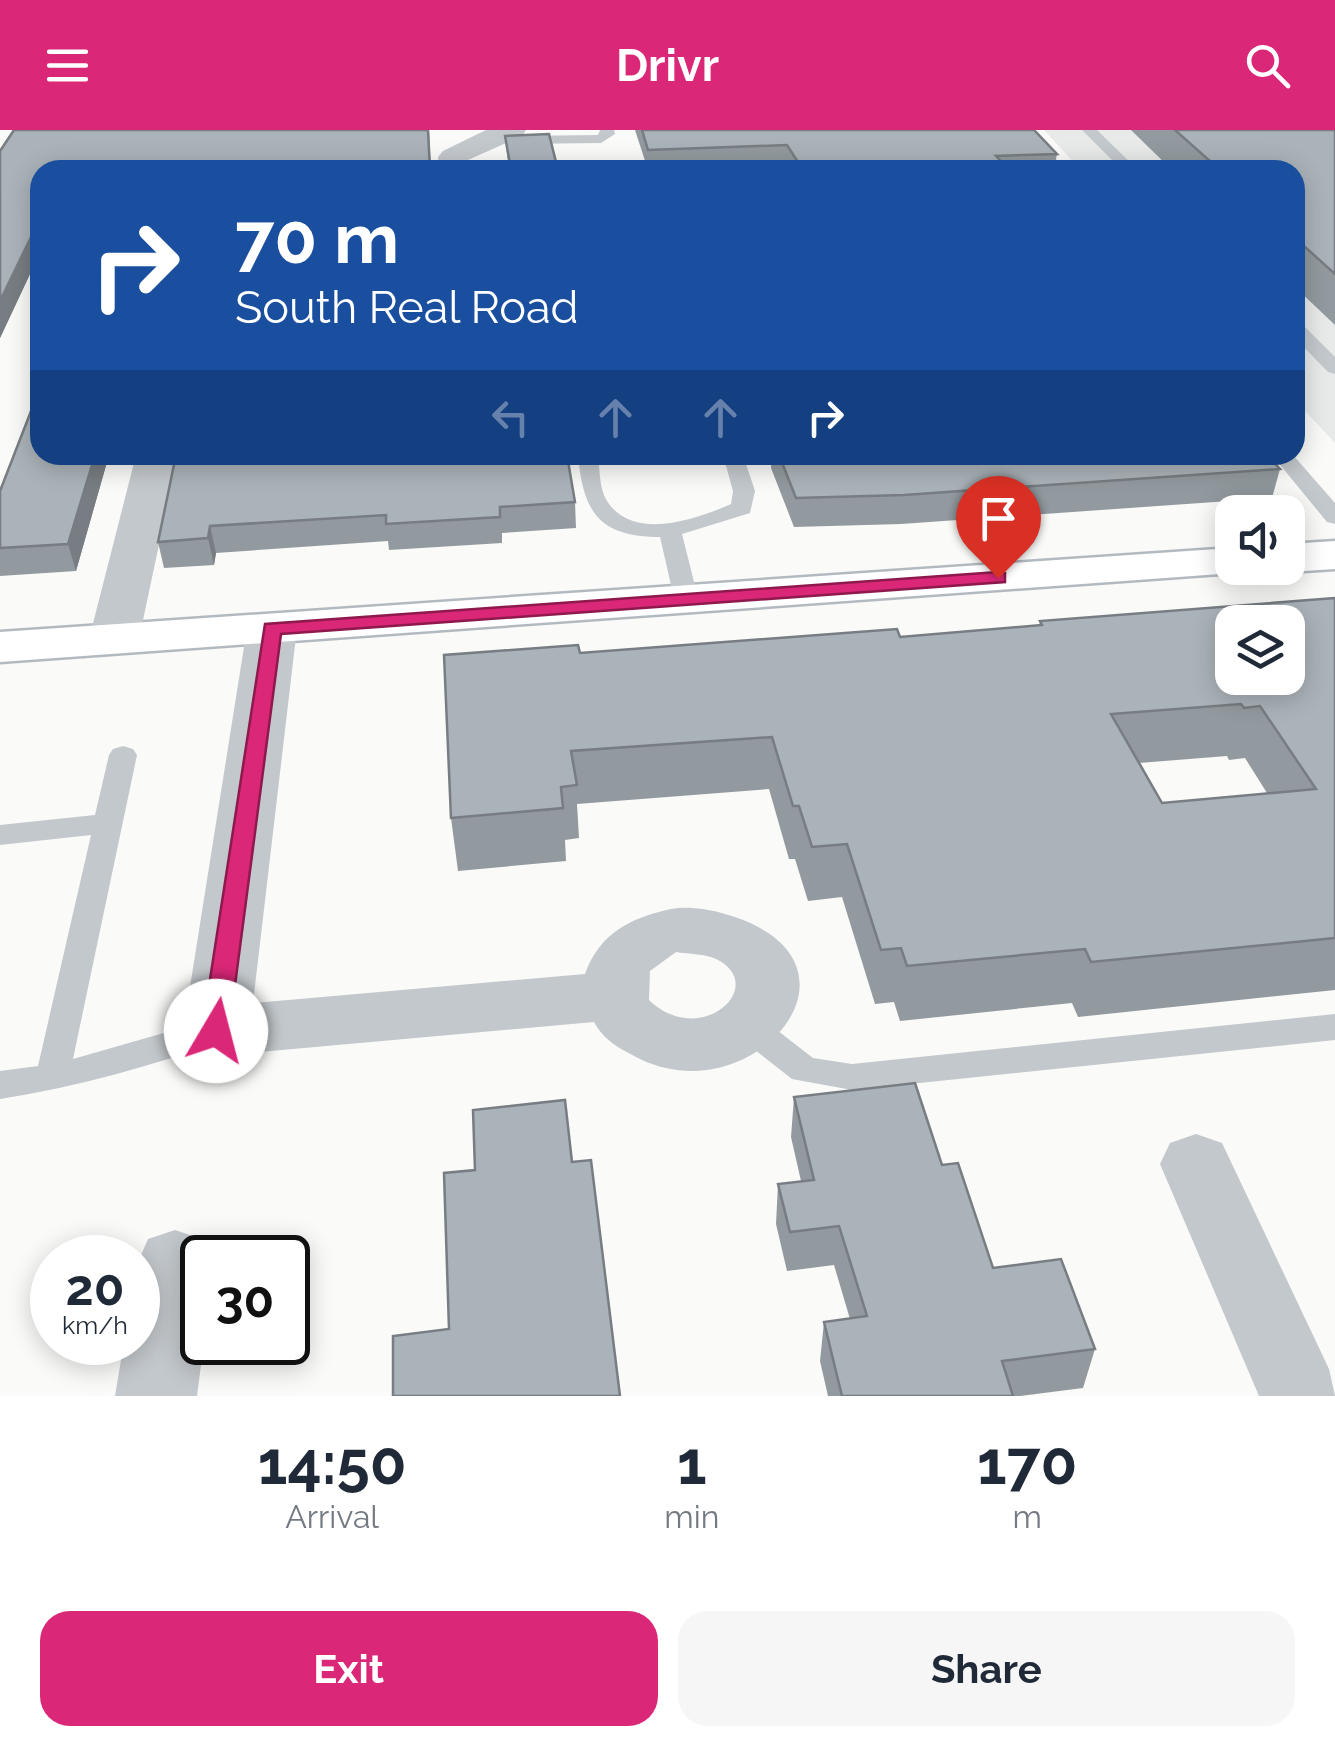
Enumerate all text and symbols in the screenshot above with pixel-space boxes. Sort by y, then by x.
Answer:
icon: menu [40,38,95,93]
icon: search [1240,38,1295,93]
text: Drivr [616,39,719,92]
text: 70 m [235,197,399,279]
icon: right [70,200,200,330]
text: South Real Road [235,281,578,334]
icon: left [483,390,538,445]
icon: ahead [588,390,643,445]
icon: ahead [693,390,748,445]
icon: right [798,390,853,445]
pin [956,476,1041,579]
icon: arrive [971,491,1026,546]
map controls [1215,495,1305,695]
button: sound [1215,495,1305,585]
button: layers [1215,605,1305,695]
position arrow [164,979,268,1083]
speed limit sign: 30 [180,1235,310,1365]
text: 20 [66,1258,124,1317]
text: km/h [62,1310,128,1340]
text: 14:50 [258,1428,407,1498]
text: 1 [677,1428,707,1498]
text: 170 [977,1428,1077,1498]
text: Arrival [285,1498,379,1535]
text: min [664,1498,719,1535]
text: m [1012,1498,1042,1535]
button: Exit [40,1611,658,1726]
button: Share [678,1611,1295,1726]

